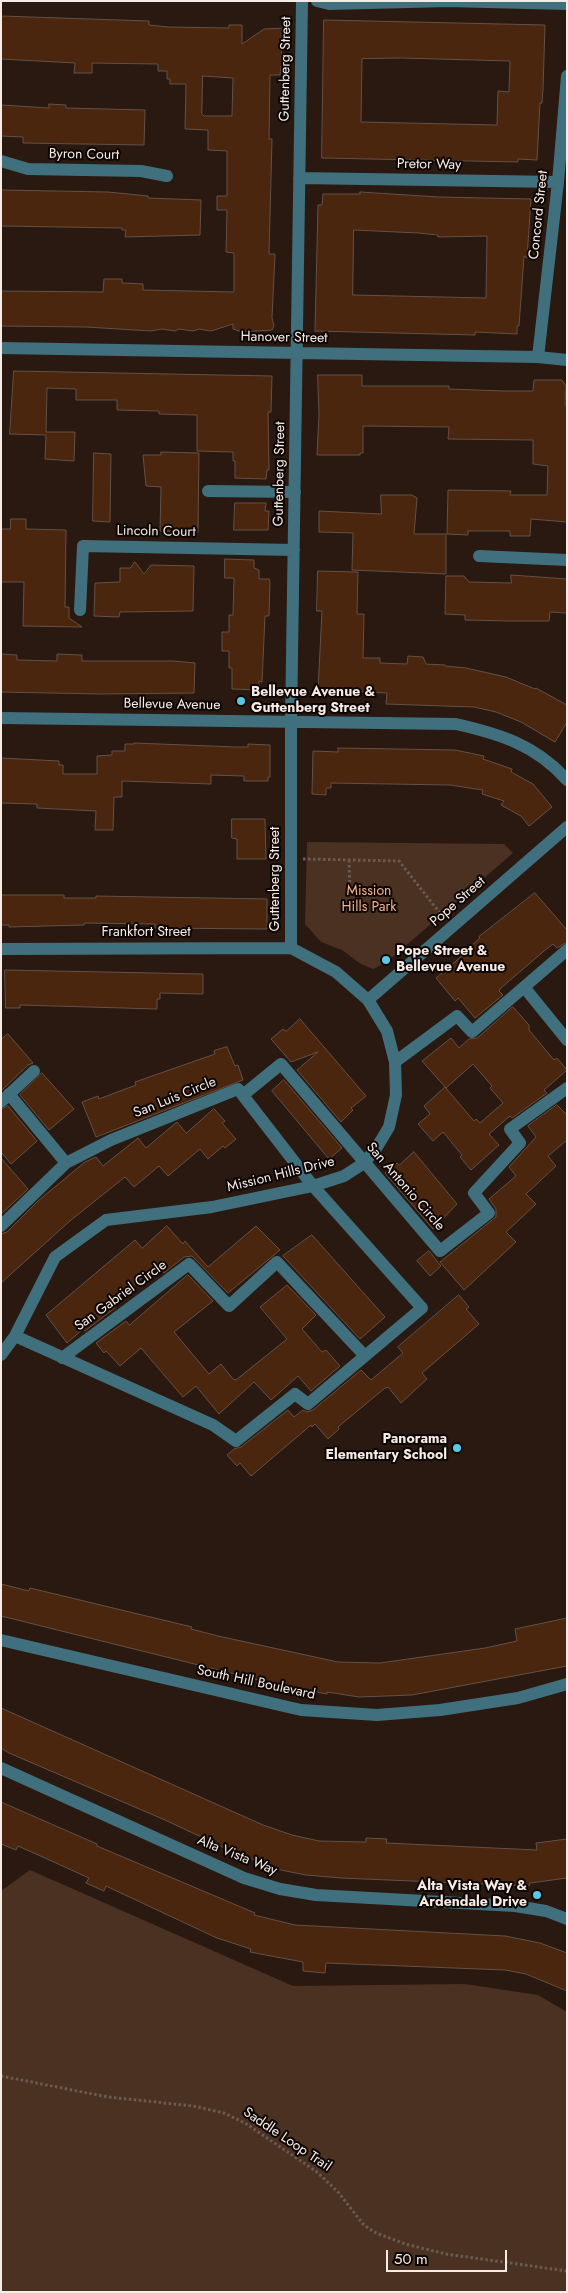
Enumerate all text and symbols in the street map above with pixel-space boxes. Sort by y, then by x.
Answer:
street label: Guttenberg Street [277,16,295,122]
street label: Byron Court [49,146,119,164]
street label: Pretor Way [397,156,461,174]
street label: Concord Street [526,170,552,260]
street label: Hanover Street [240,329,328,347]
street label: Guttenberg Street [271,421,289,527]
street label: Lincoln Court [116,523,196,541]
place label: Bellevue Avenue & Guttenberg Street [251,685,375,718]
marker: Bellevue Avenue & Guttenberg Street [235,695,247,707]
street label: Bellevue Avenue [123,696,221,714]
street label: Guttenberg Street [268,827,284,931]
street label: Pope Street [427,873,489,931]
park label: Mission Hills Park [342,884,396,916]
street label: Frankfort Street [101,925,191,941]
place label: Pope Street & Bellevue Avenue [396,944,505,976]
marker: Pope Street & Bellevue Avenue [380,954,392,966]
street label: San Luis Circle [131,1074,219,1122]
street label: San Antonio Circle [362,1139,448,1235]
street label: Mission Hills Drive [226,1154,336,1196]
street label: San Gabriel Circle [72,1257,170,1335]
place label: Panorama Elementary School [326,1432,447,1464]
marker: Panorama Elementary School [451,1442,463,1454]
street label: South Hill Boulevard [195,1662,317,1704]
street label: Alta Vista Way [195,1832,279,1880]
place label: Alta Vista Way & Ardendale Drive [417,1879,527,1911]
marker: Alta Vista Way & Ardendale Drive [531,1889,543,1901]
street label: Saddle Loop Trail [240,2104,334,2176]
scale bar [388,2240,509,2272]
text: 50 m [394,2248,428,2270]

